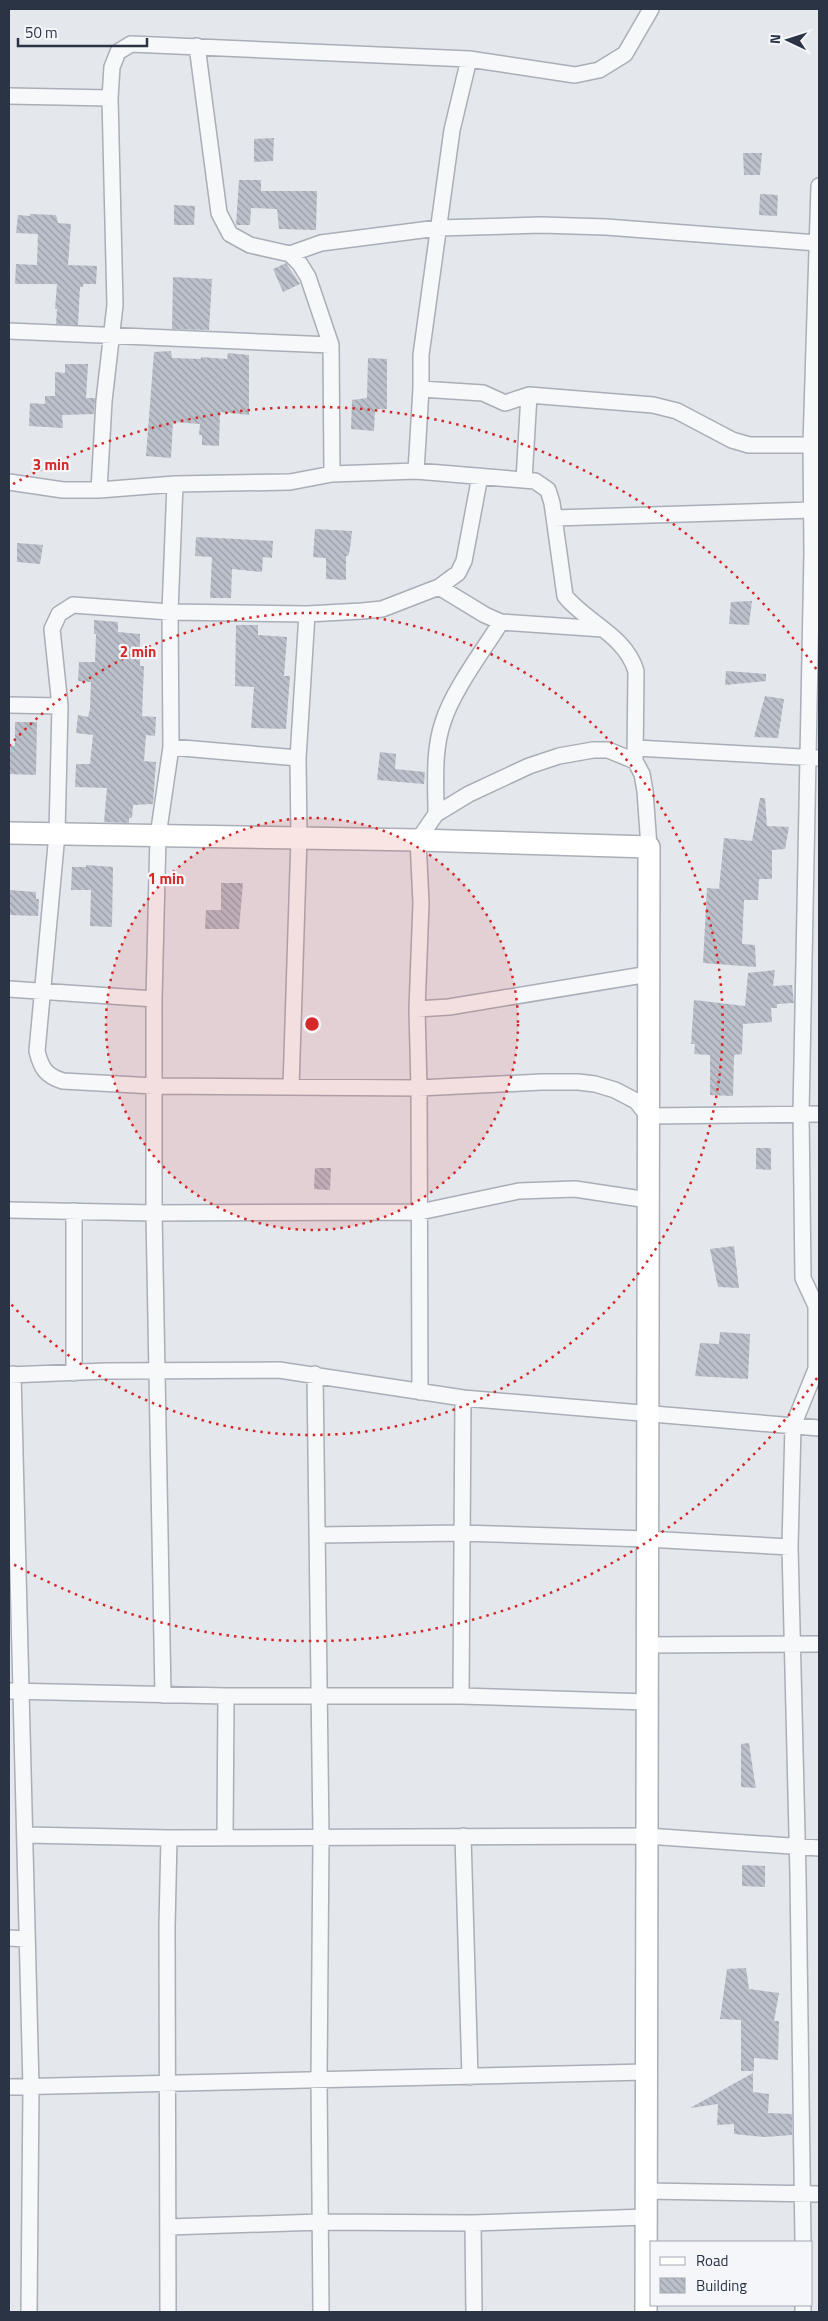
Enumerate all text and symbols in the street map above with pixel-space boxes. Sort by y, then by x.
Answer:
scale bar [18,15,146,47]
north arrow [763,15,813,65]
text: 50 m [25,21,58,44]
text: N [764,33,785,45]
text: 3 min [33,453,69,476]
text: 2 min [120,640,156,663]
text: 1 min [148,867,184,890]
centre of rings [303,1015,321,1033]
legend [650,2241,813,2306]
text: Road [696,2249,728,2272]
text: Building [696,2274,747,2297]

